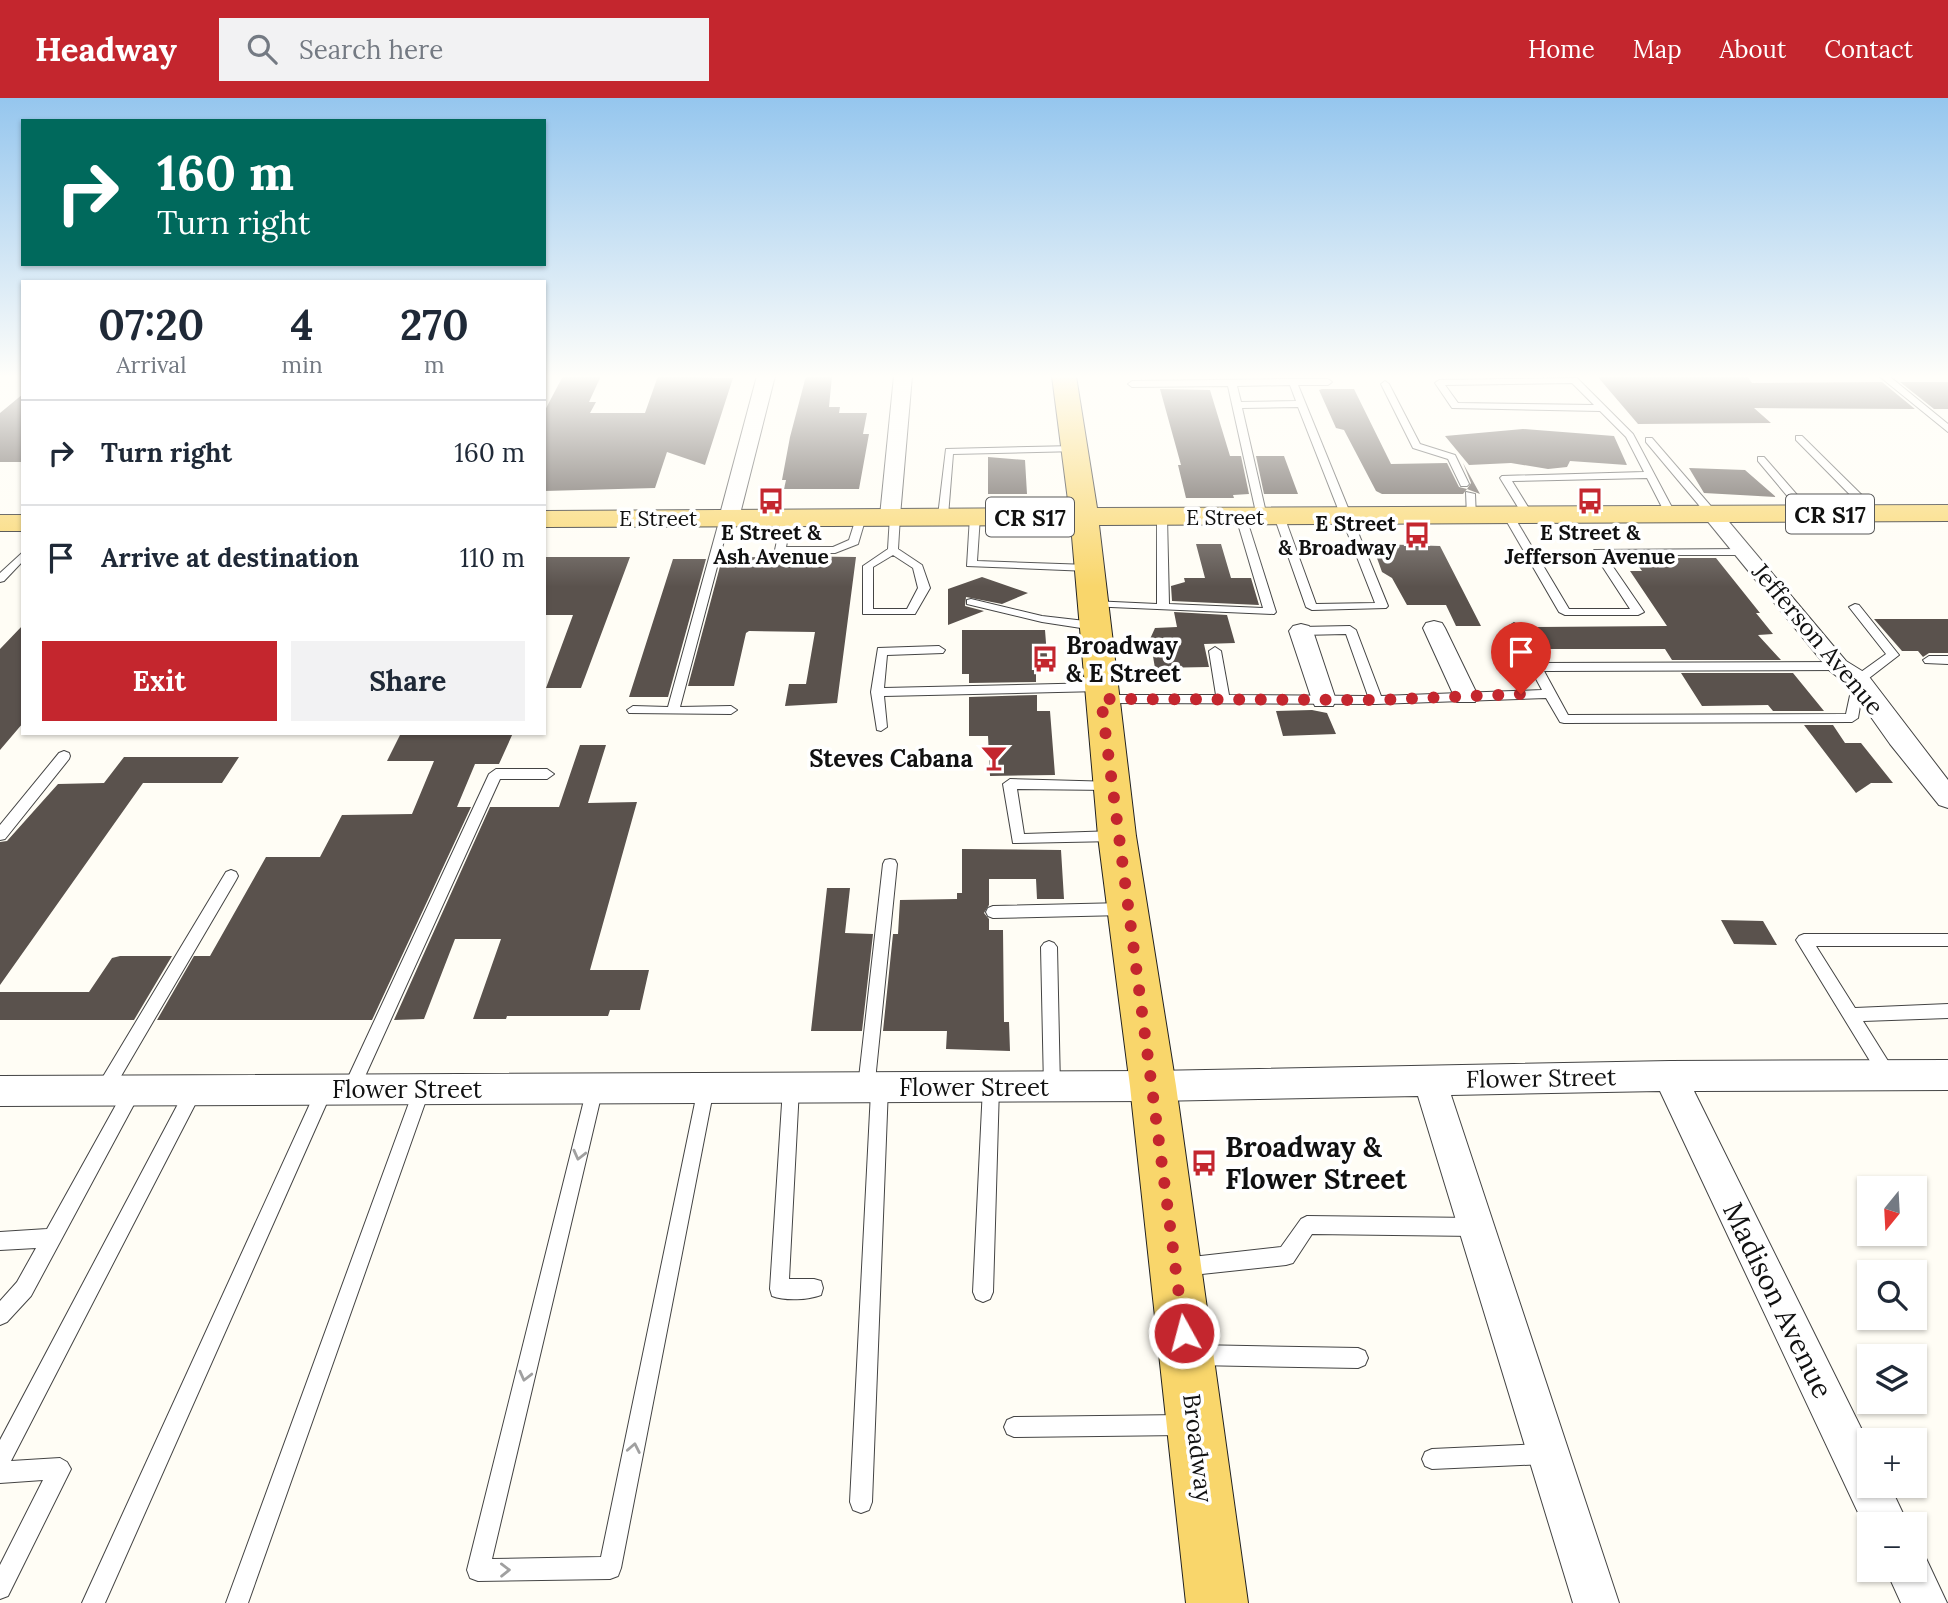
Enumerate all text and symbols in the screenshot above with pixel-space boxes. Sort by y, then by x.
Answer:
search box [219,18,709,81]
text: Headway [35,28,177,70]
icon: search [243,30,281,68]
text: Search here [299,33,443,66]
text: Home [1528,34,1595,65]
text: Map [1633,34,1682,65]
text: About [1720,34,1786,65]
text: Contact [1824,34,1913,65]
text: 160 m [157,141,294,203]
icon: right [42,147,133,238]
text: Turn right [157,202,310,243]
text: 07:20 [98,298,204,352]
text: 4 [291,298,314,352]
text: 270 [400,298,469,352]
text: Arrival [116,350,186,379]
text: min [282,350,323,379]
text: m [424,350,445,379]
icon: right [42,434,80,472]
text: Turn right [101,436,232,469]
text: 160 m [454,436,525,469]
bus stop icon: E Street & Ash Avenue [756,486,786,516]
bus stop icon: E Street & Jefferson Avenue [1575,486,1605,516]
road number: CR S17 [1786,494,1874,534]
road number: CR S17 [986,498,1074,536]
street label: E Street [1186,504,1265,531]
street label: E Street [619,505,698,532]
place label: E Street & Broadway [1278,510,1396,561]
place label: E Street & Ash Avenue [713,519,829,570]
place label: E Street & Jefferson Avenue [1505,519,1675,570]
bus stop icon: E Street & Broadway [1402,520,1432,550]
icon: arrive [42,539,80,577]
text: Arrive at destination [101,541,359,574]
text: 110 m [460,541,525,574]
street label: Jefferson Avenue [1745,556,1891,721]
pin [1491,622,1551,694]
place label: Broadway & E Street [1066,630,1182,689]
icon: arrive [1502,633,1540,671]
button: Exit [42,641,277,721]
button: Share [291,641,525,721]
bus stop icon: Broadway & E Street [1030,644,1060,674]
place label: Steves Cabana [809,743,973,774]
bar icon: Steves Cabana [979,743,1009,773]
street label: Flower Street [1466,1061,1617,1095]
street label: Flower Street [899,1072,1050,1103]
street label: Flower Street [332,1074,483,1105]
place label: Broadway & Flower Street [1225,1129,1407,1197]
one-way arrow [573,1148,587,1160]
bus stop icon: Broadway & Flower Street [1189,1148,1219,1178]
north arrow [1857,1176,1927,1246]
map controls [1857,1176,1927,1582]
street label: Madison Avenue [1715,1196,1841,1404]
button: search [1857,1260,1927,1330]
position arrow [1147,1296,1221,1370]
button: layers [1857,1344,1927,1414]
one-way arrow [519,1370,533,1382]
street label: Broadway [1176,1392,1220,1505]
button: + [1857,1428,1927,1498]
one-way arrow [626,1442,641,1454]
button: − [1857,1512,1927,1582]
one-way arrow [500,1562,511,1578]

